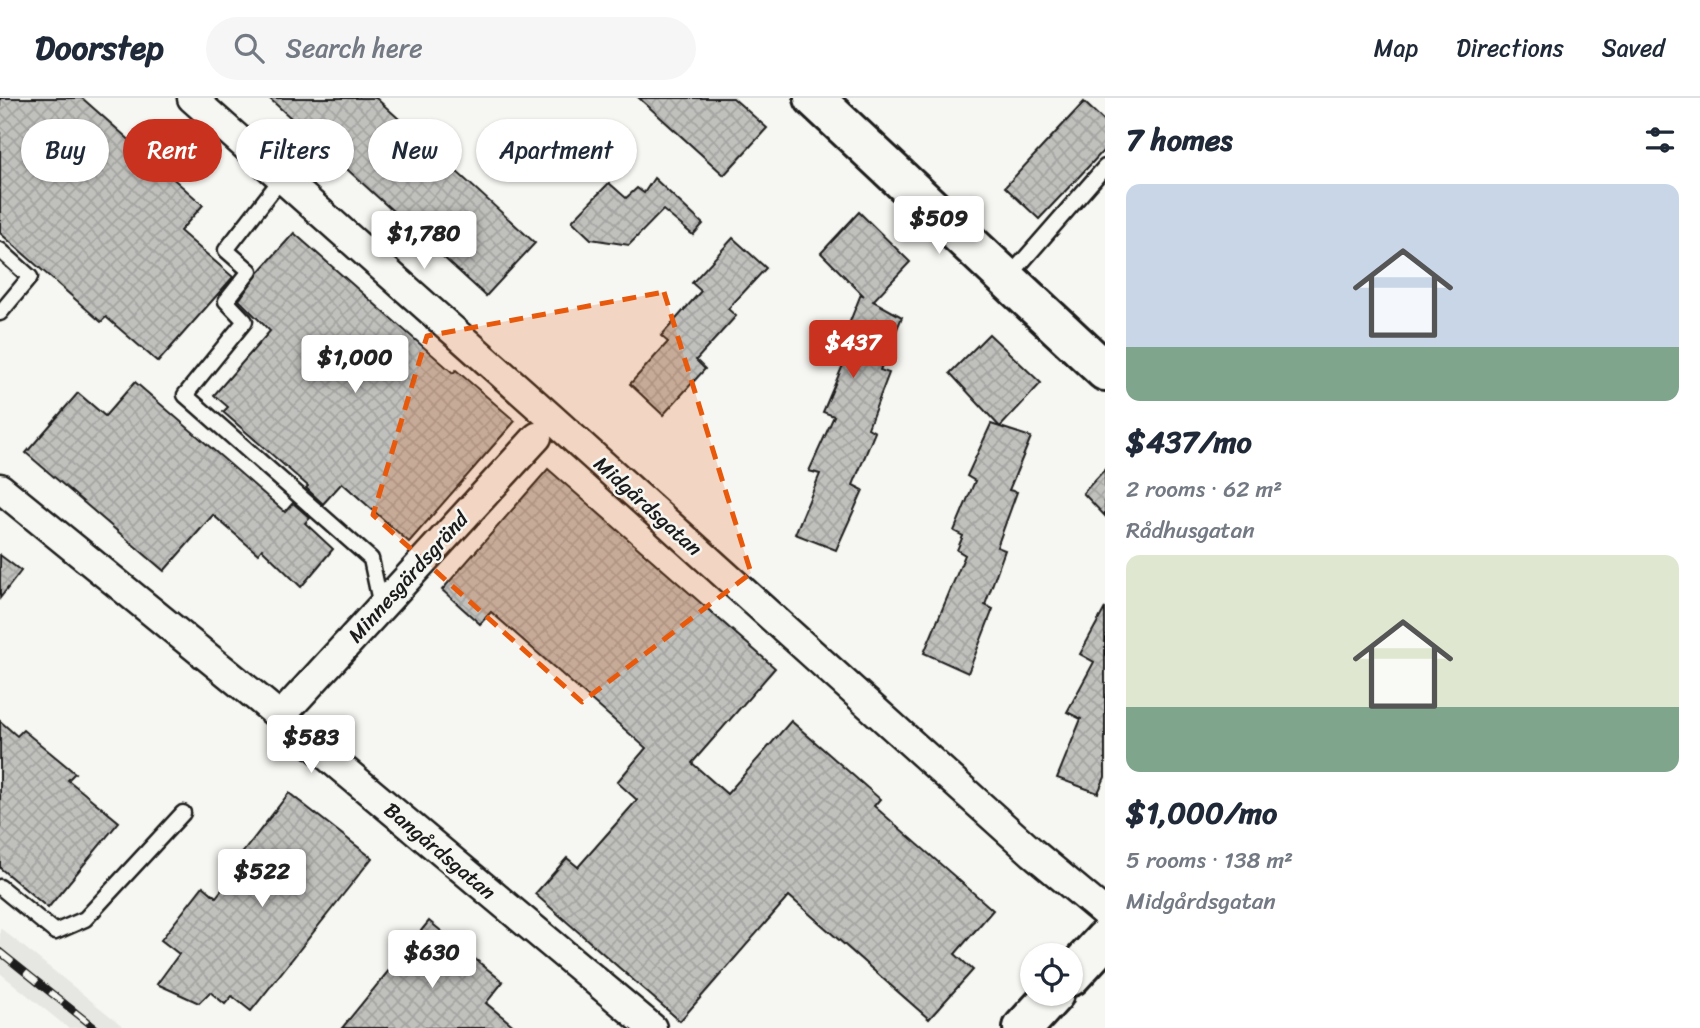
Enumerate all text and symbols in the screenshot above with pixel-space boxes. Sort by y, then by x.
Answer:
search box [206,17,696,80]
text: Doorstep [35,19,164,77]
text: Search here [286,25,423,71]
text: Map [1374,27,1418,69]
text: Directions [1456,27,1564,69]
text: Saved [1602,27,1665,69]
icon: search [230,29,268,67]
text: 7 homes [1126,113,1233,167]
chip: Buy [21,119,109,182]
chip: Rent [123,119,222,182]
chip: Filters [236,119,354,182]
chip: New [368,119,462,182]
chip: Apartment [476,119,637,182]
icon: filters [1641,121,1679,159]
pin: $509 [898,197,980,256]
text: $509 [910,198,968,239]
pin: $1,780 [367,212,481,271]
text: $1,780 [387,213,461,254]
icon: home [1340,230,1466,356]
pin: $437 [812,320,894,380]
text: $437 [825,322,881,363]
pin: $1,000 [298,336,412,395]
text: $1,000 [317,337,393,378]
text: $437/mo [1126,415,1252,469]
street label: Midgårdsgatan [585,446,711,566]
text: 2 rooms · 62 m² [1126,469,1282,510]
street label: Minnesgärdsgränd [338,501,479,652]
text: Rådhusgatan [1126,510,1255,551]
icon: home [1340,601,1466,727]
pin: $583 [270,716,352,775]
text: $583 [283,717,339,758]
text: $1,000/mo [1126,786,1277,840]
street label: Bangårdsgatan [375,792,505,910]
text: 5 rooms · 138 m² [1126,840,1293,881]
pin: $522 [221,850,303,909]
text: $522 [234,851,290,892]
text: Midgårdsgatan [1126,881,1276,922]
pin: $630 [391,930,473,990]
text: $630 [404,932,460,973]
map controls [1020,943,1083,1006]
button: locate [1020,943,1083,1006]

